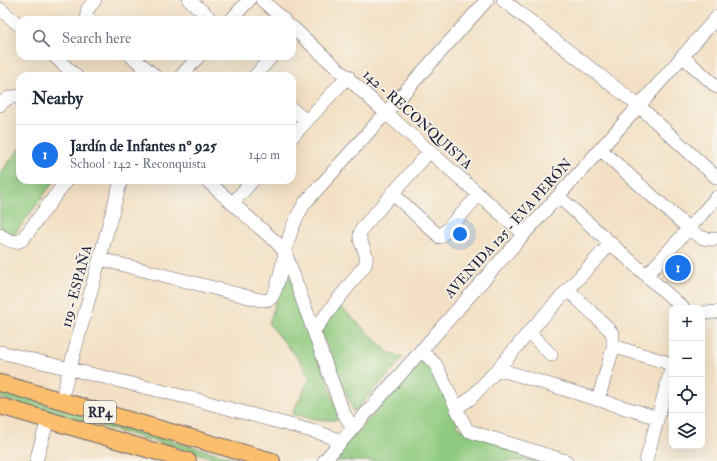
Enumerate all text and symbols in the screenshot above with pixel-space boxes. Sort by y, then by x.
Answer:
search box [16,16,296,60]
icon: search [30,27,52,49]
text: Search here [62,29,131,48]
street label: 142 - RECONQUISTA [360,66,476,173]
text: Nearby [32,88,83,109]
text: Jardín de Infantes nº 925 [70,137,217,156]
text: 1 [43,147,47,163]
text: 140 m [249,147,280,163]
street label: AVENIDA 125 - EVA PERÓN [441,155,576,302]
text: School · 142 - Reconquista [70,156,206,172]
your location [450,224,470,244]
street label: 119 - ESPAÑA [57,243,96,329]
pin: 1 [665,253,691,283]
map controls [669,305,705,449]
button: + [669,305,705,341]
button: − [669,341,705,377]
button: locate [669,377,705,413]
road number: RP4 [84,401,116,423]
button: layers [669,413,705,449]

